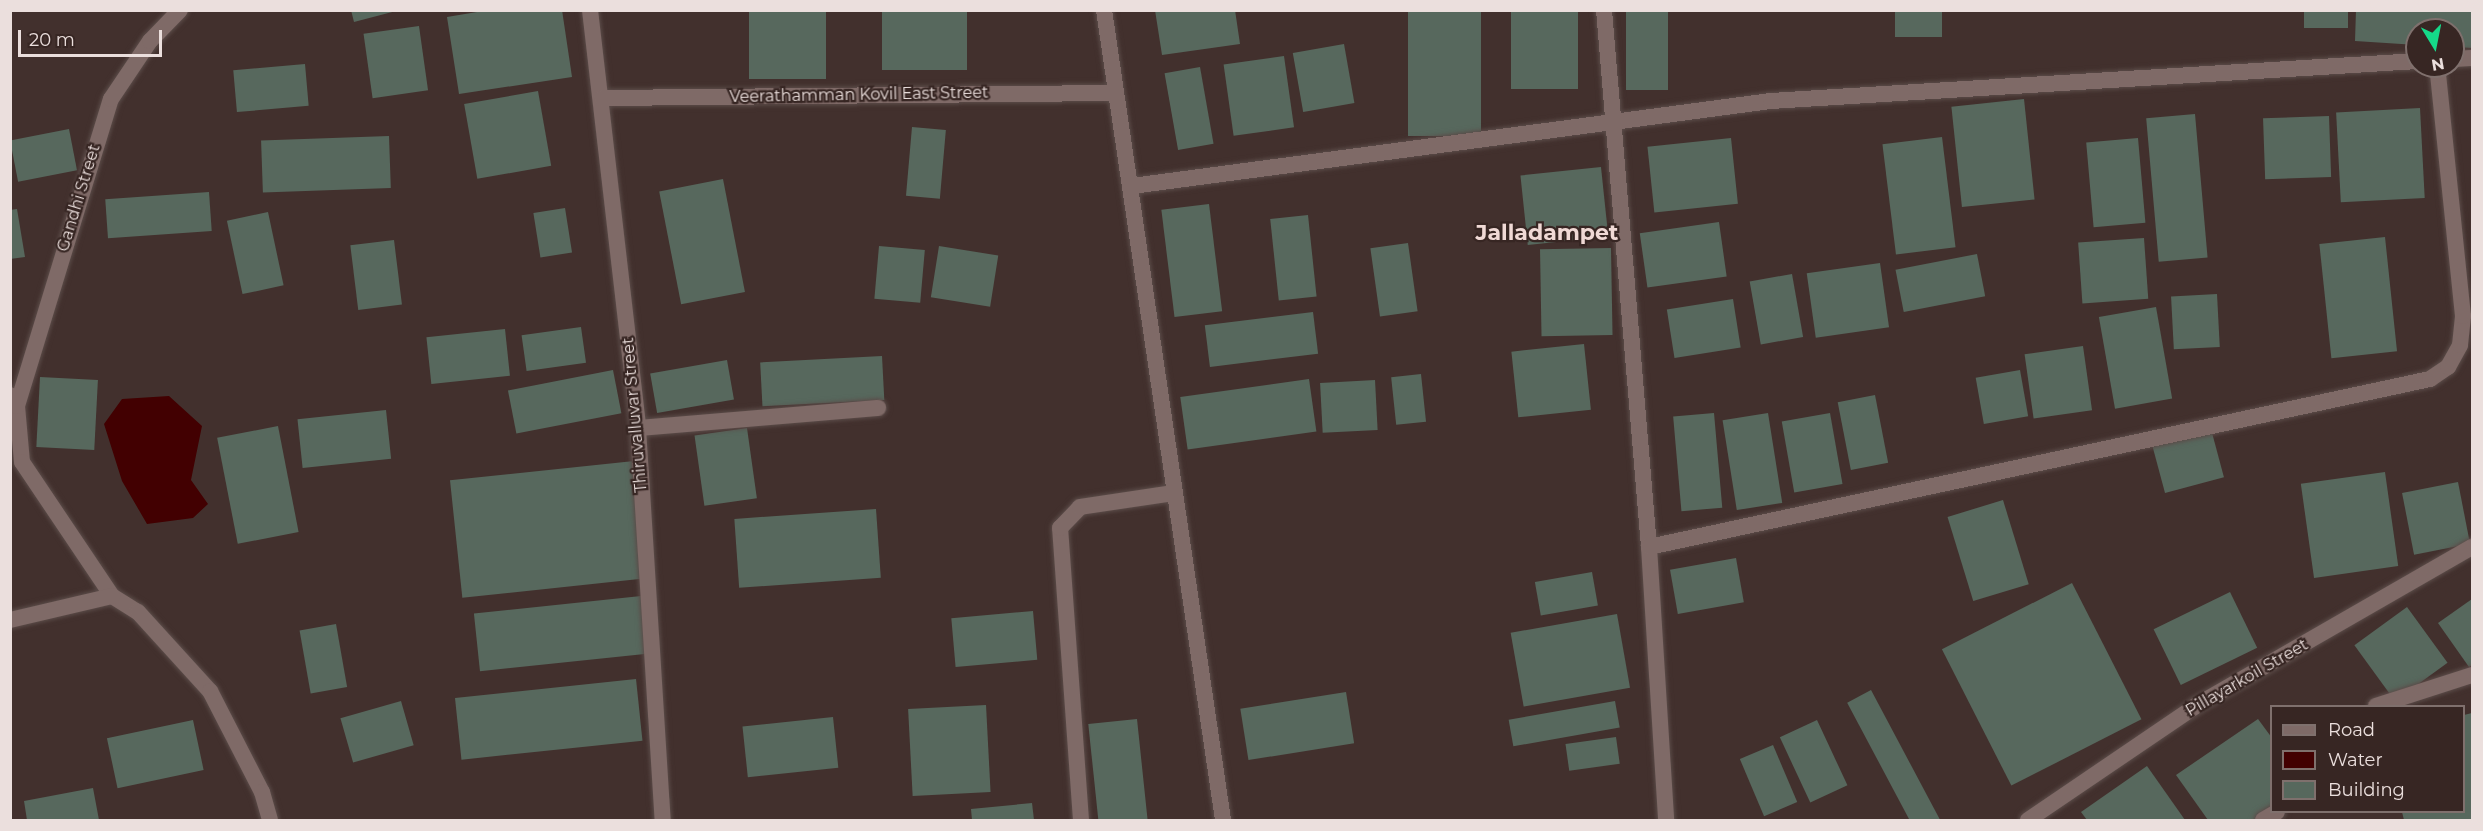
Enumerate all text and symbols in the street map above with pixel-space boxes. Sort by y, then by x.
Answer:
scale bar [21,18,165,56]
north arrow [2405,18,2465,78]
text: 20 m [29,29,75,51]
text: N [2430,54,2446,75]
street label: Veerathamman Kovil East Street [729,83,989,107]
street label: Gandhi Street [54,142,104,254]
district label: Jalladampet [1476,220,1618,246]
street label: Thiruvalluvar Street [619,337,651,493]
street label: Pillayarkoil Street [2182,635,2312,721]
legend [2270,705,2465,813]
text: Road [2328,719,2375,741]
text: Water [2328,749,2383,771]
text: Building [2328,779,2405,801]

